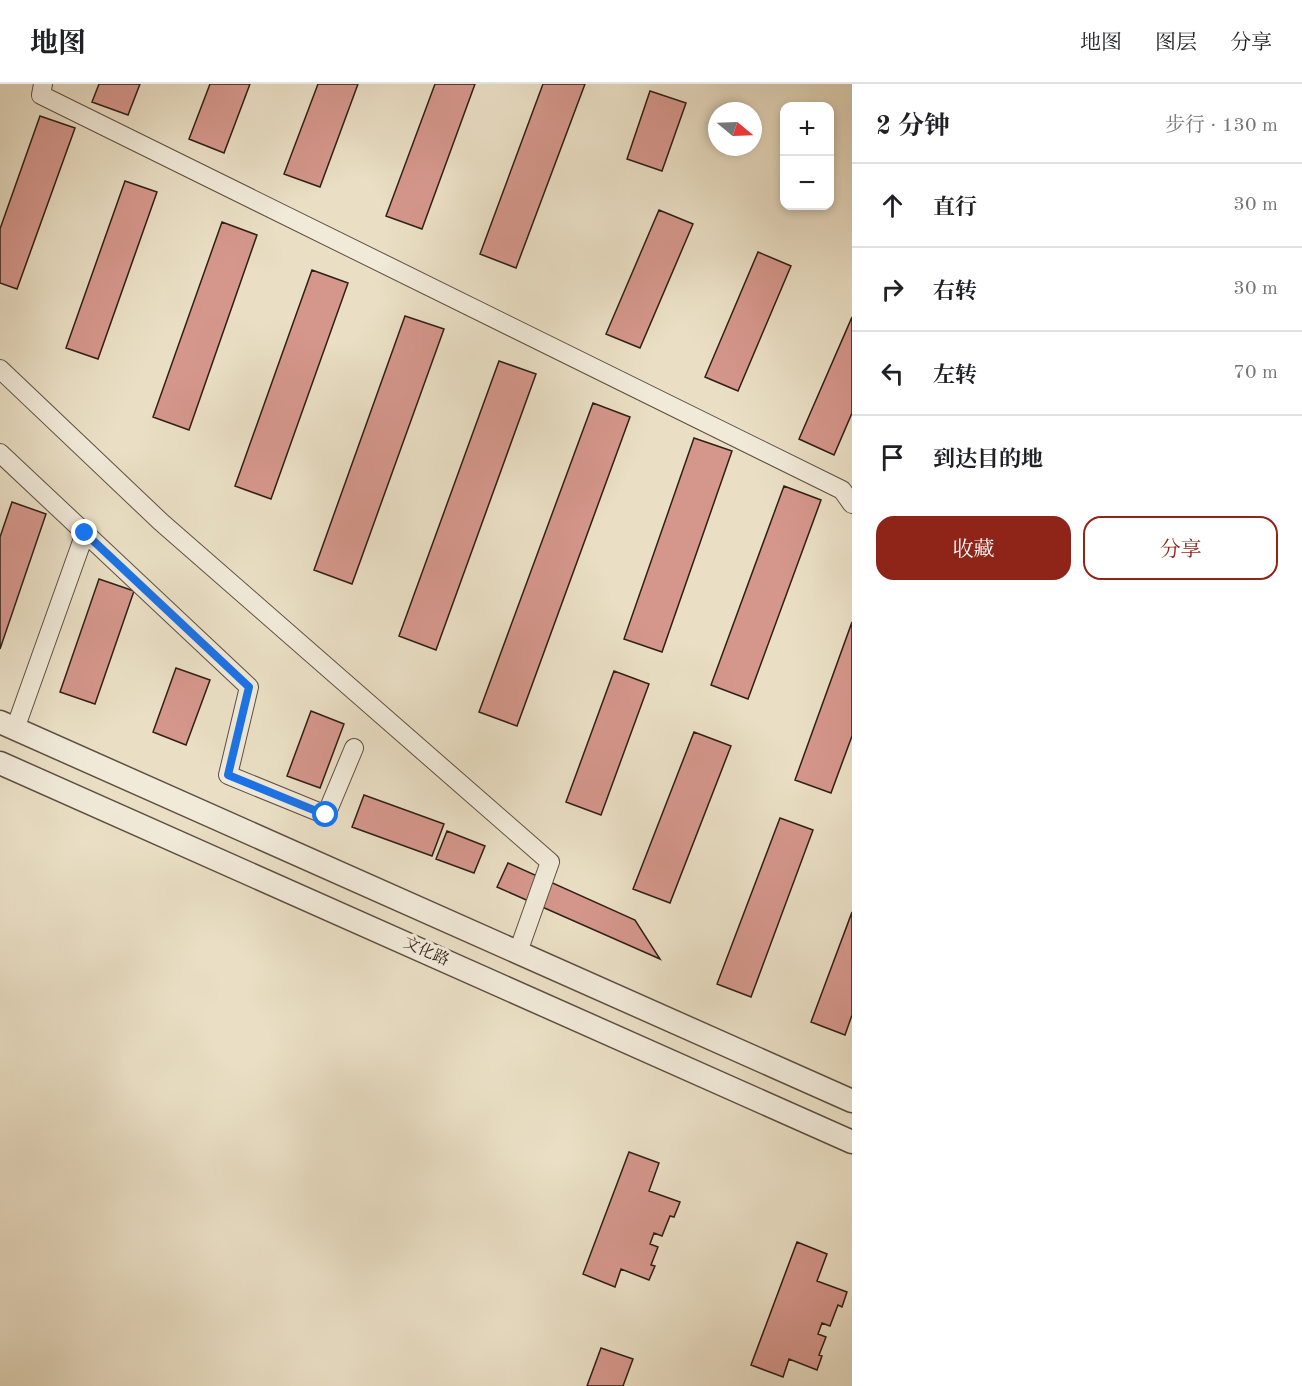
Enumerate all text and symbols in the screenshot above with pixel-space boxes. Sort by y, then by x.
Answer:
text: 地图 [30,31,86,59]
text: 地图 [1080,33,1122,54]
text: 图层 [1155,33,1197,54]
text: 分享 [1230,33,1272,54]
north arrow [708,102,762,156]
map controls [780,102,834,210]
button: + [780,102,834,156]
text: 2 分钟 [876,114,950,140]
text: 步行 · 130 m [1165,116,1278,136]
button: − [780,156,834,210]
icon: ahead [876,189,909,222]
text: 30 m [1233,195,1278,215]
text: 直行 [933,197,977,219]
icon: right [876,273,909,306]
text: 30 m [1233,279,1278,299]
text: 右转 [933,281,977,303]
icon: left [876,357,909,390]
text: 70 m [1233,363,1278,383]
text: 左转 [933,365,977,387]
icon: arrive [876,441,909,474]
text: 到达目的地 [933,449,1043,471]
button: 收藏 [876,516,1071,580]
button: 分享 [1083,516,1278,580]
route end [71,519,97,545]
route start [312,801,338,827]
street label: 文化路 [401,933,452,969]

